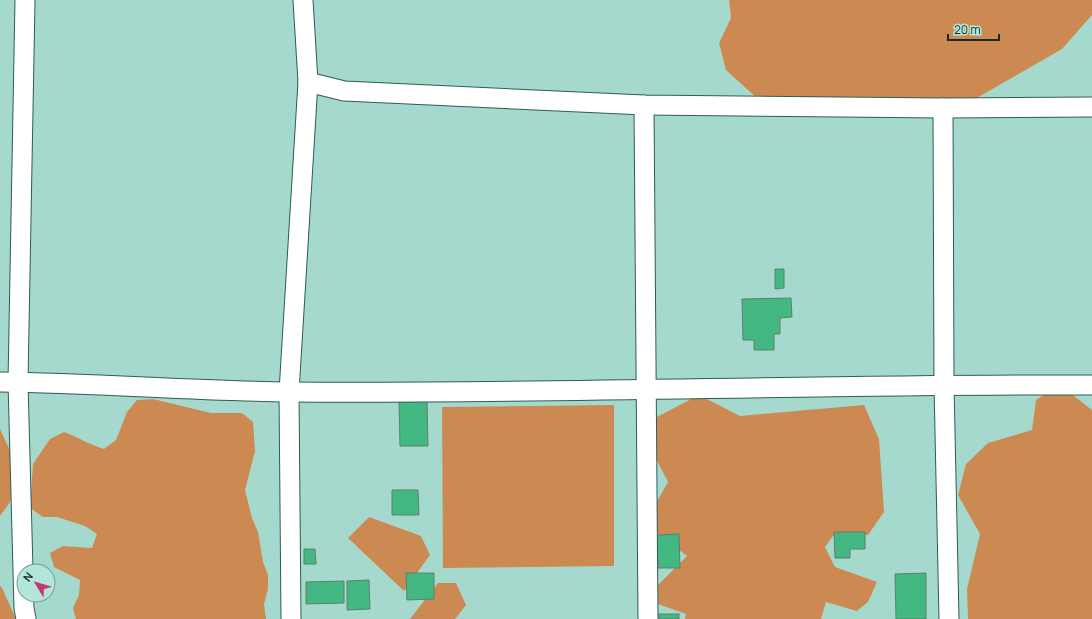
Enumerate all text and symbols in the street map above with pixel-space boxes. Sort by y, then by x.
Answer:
scale bar [948,16,999,42]
text: 20 m [954,21,981,38]
north arrow [16,563,56,603]
text: N [19,569,36,584]

